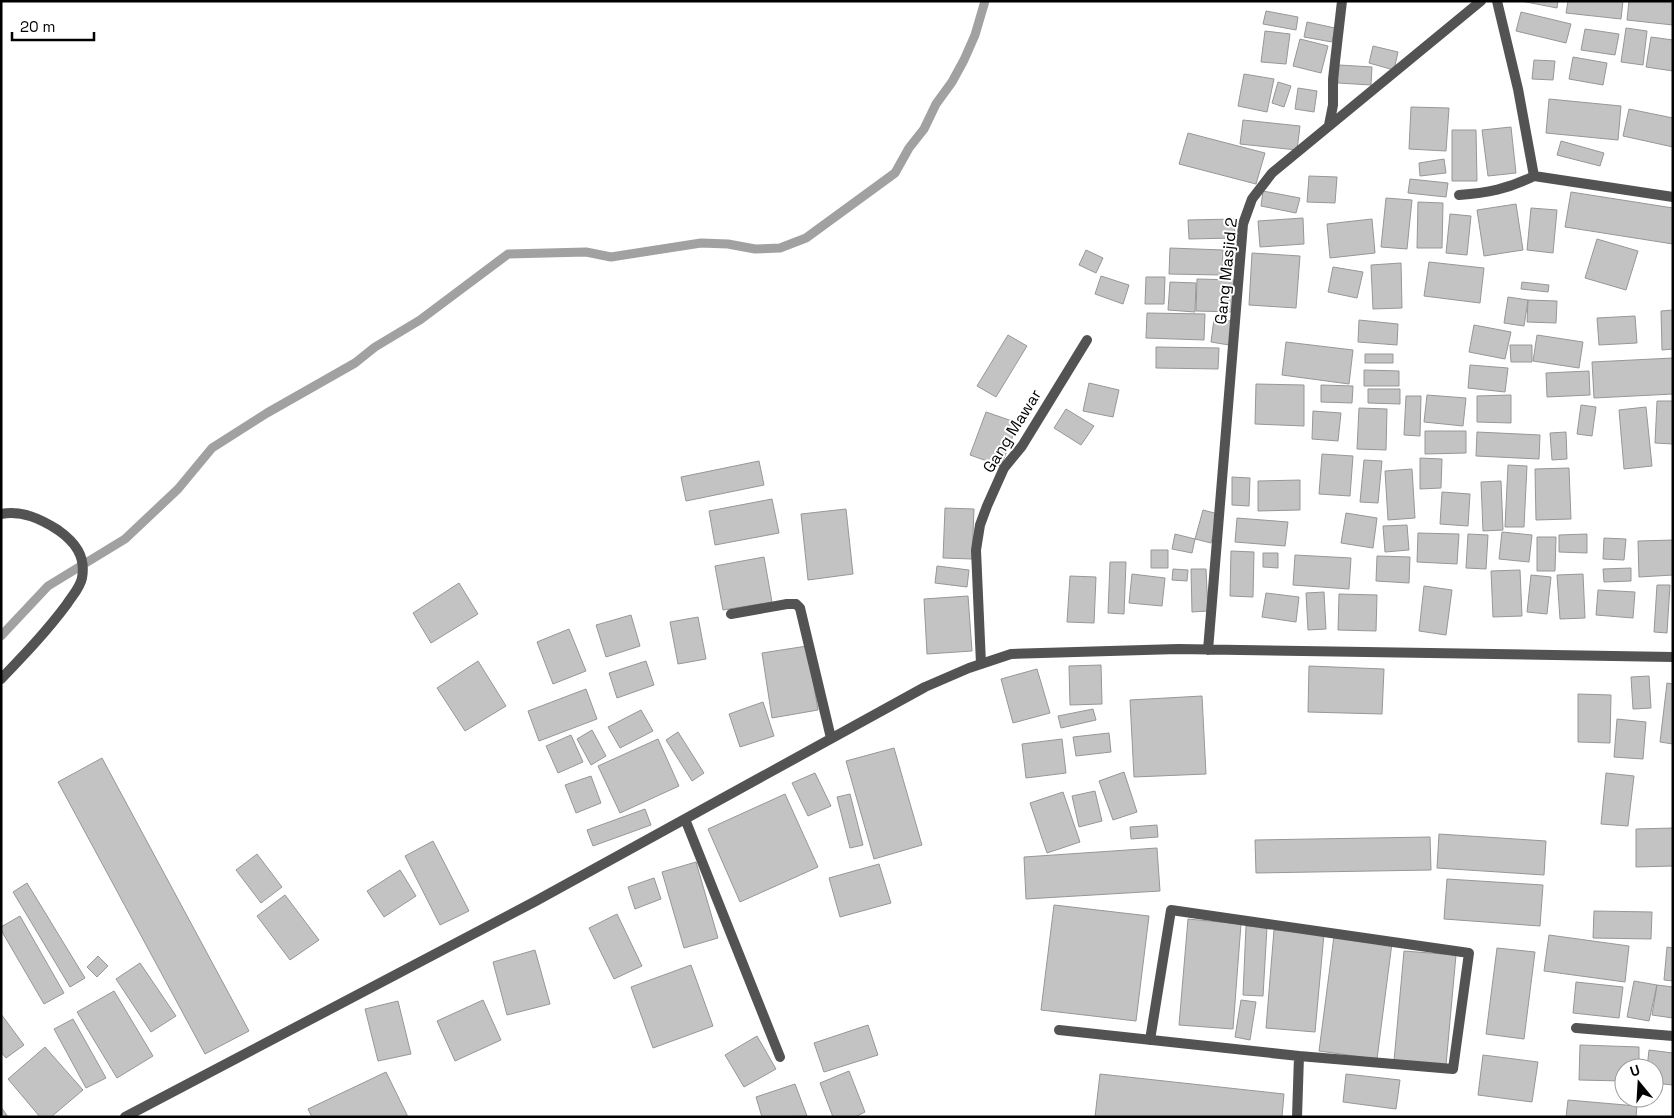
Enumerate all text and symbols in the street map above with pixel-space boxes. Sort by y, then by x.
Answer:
scale bar [12,10,95,42]
text: 20 m [20,17,55,36]
street label: Gang Masjid 2 [1210,217,1242,325]
street label: Gang Mawar [978,385,1046,477]
north arrow [1614,1058,1664,1108]
text: U [1628,1061,1642,1081]

